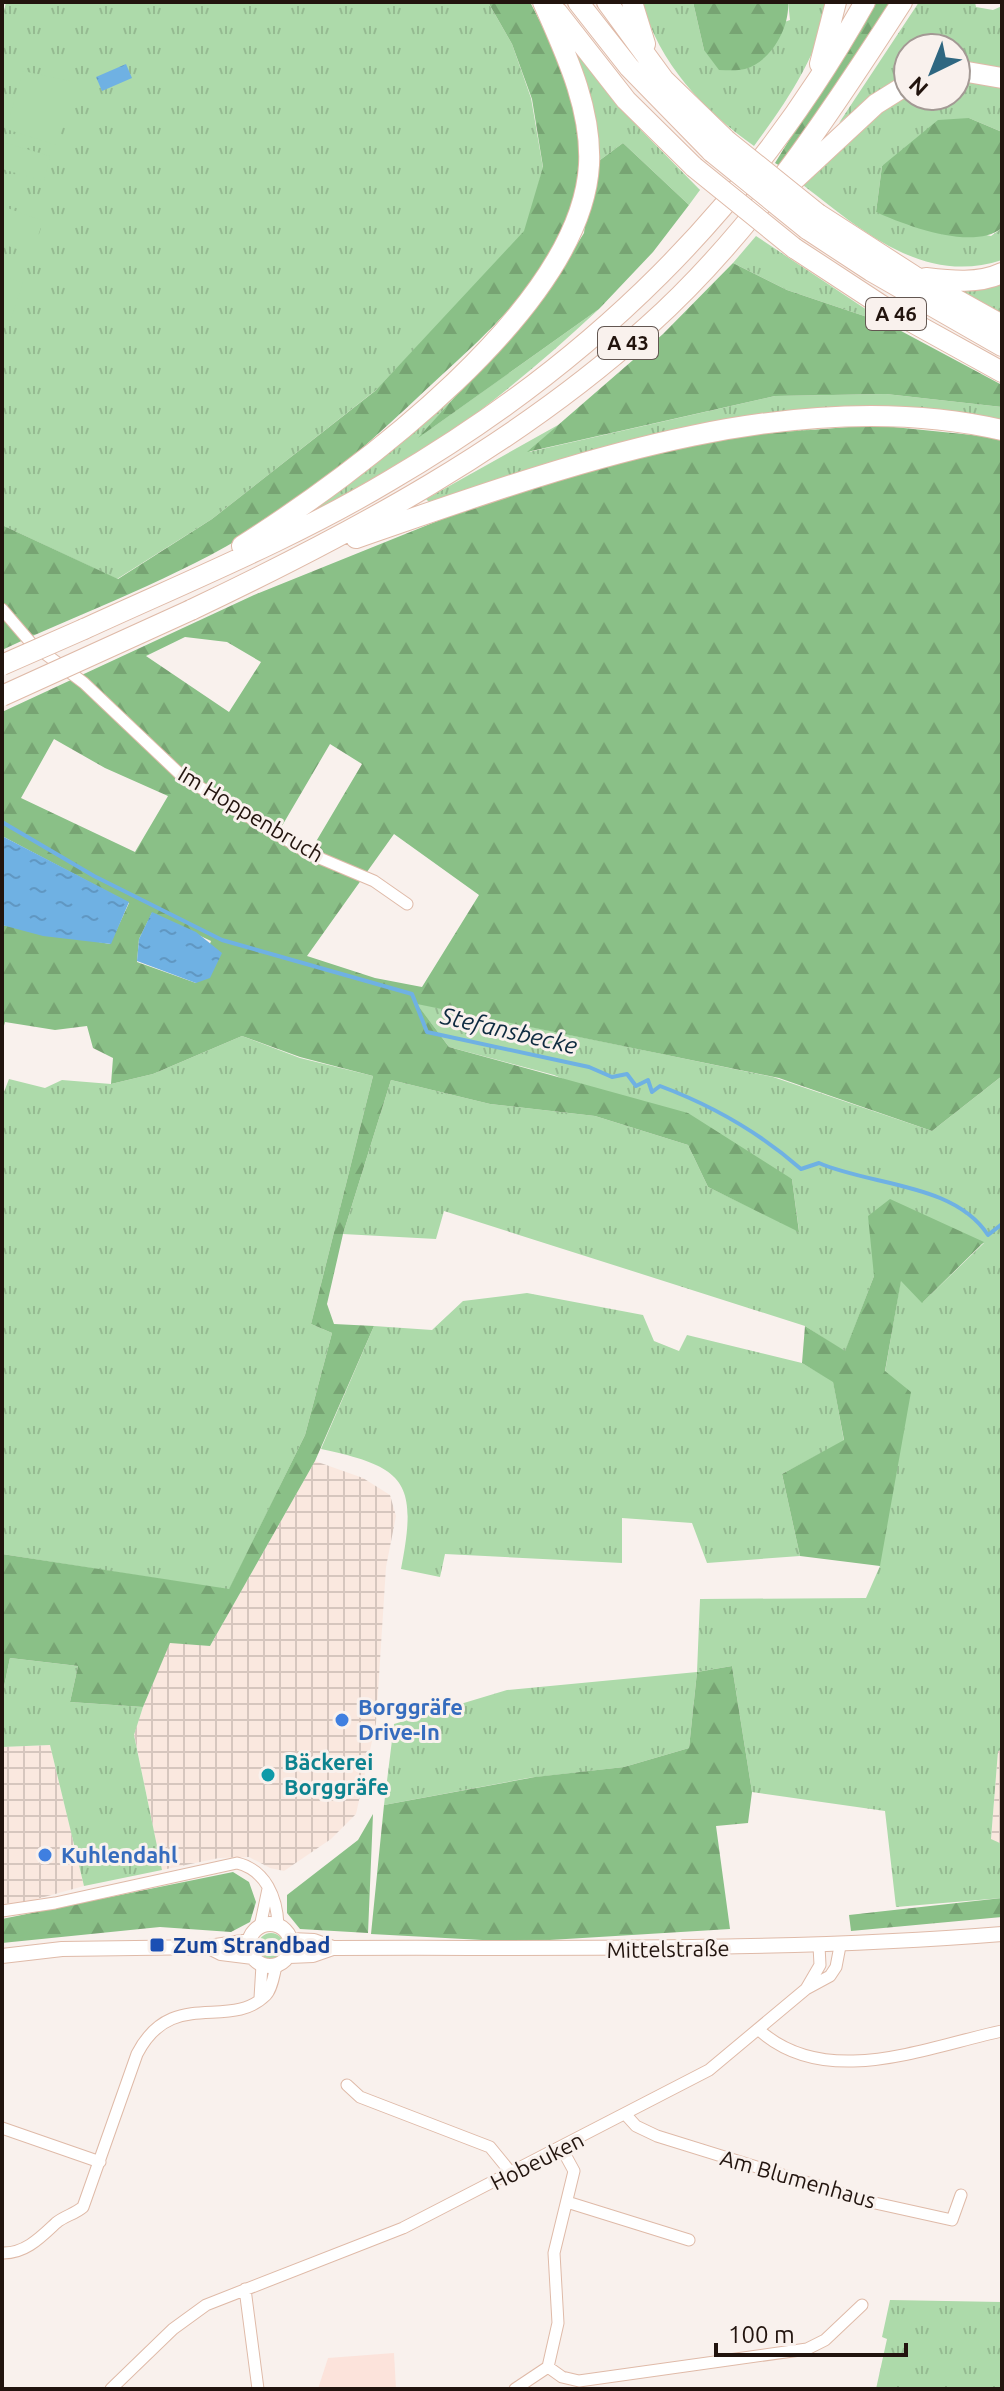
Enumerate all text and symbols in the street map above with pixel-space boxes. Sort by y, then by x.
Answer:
north arrow [892,32,972,112]
text: N [903,72,933,102]
road number: A 46 [866,298,926,330]
road number: A 43 [598,327,658,359]
street label: Im Hoppenbruch [174,760,328,867]
water label: Stefansbecke [437,1001,580,1059]
place label: Borggräfe Drive-In [358,1694,463,1744]
marker: Borggräfe Drive-In [333,1711,351,1729]
place label: Bäckerei Borggräfe [284,1749,389,1799]
marker: Bäckerei Borggräfe [259,1766,277,1784]
place label: Kuhlendahl [61,1842,178,1867]
marker: Kuhlendahl [36,1846,54,1864]
place label: Zum Strandbad [173,1932,330,1957]
street label: Mittelstraße [606,1935,730,1962]
marker: Zum Strandbad [148,1936,166,1954]
street label: Hobeuken [486,2126,588,2195]
street label: Am Blumenhaus [718,2144,879,2213]
scale bar [716,2307,906,2357]
text: 100 m [728,2321,795,2348]

